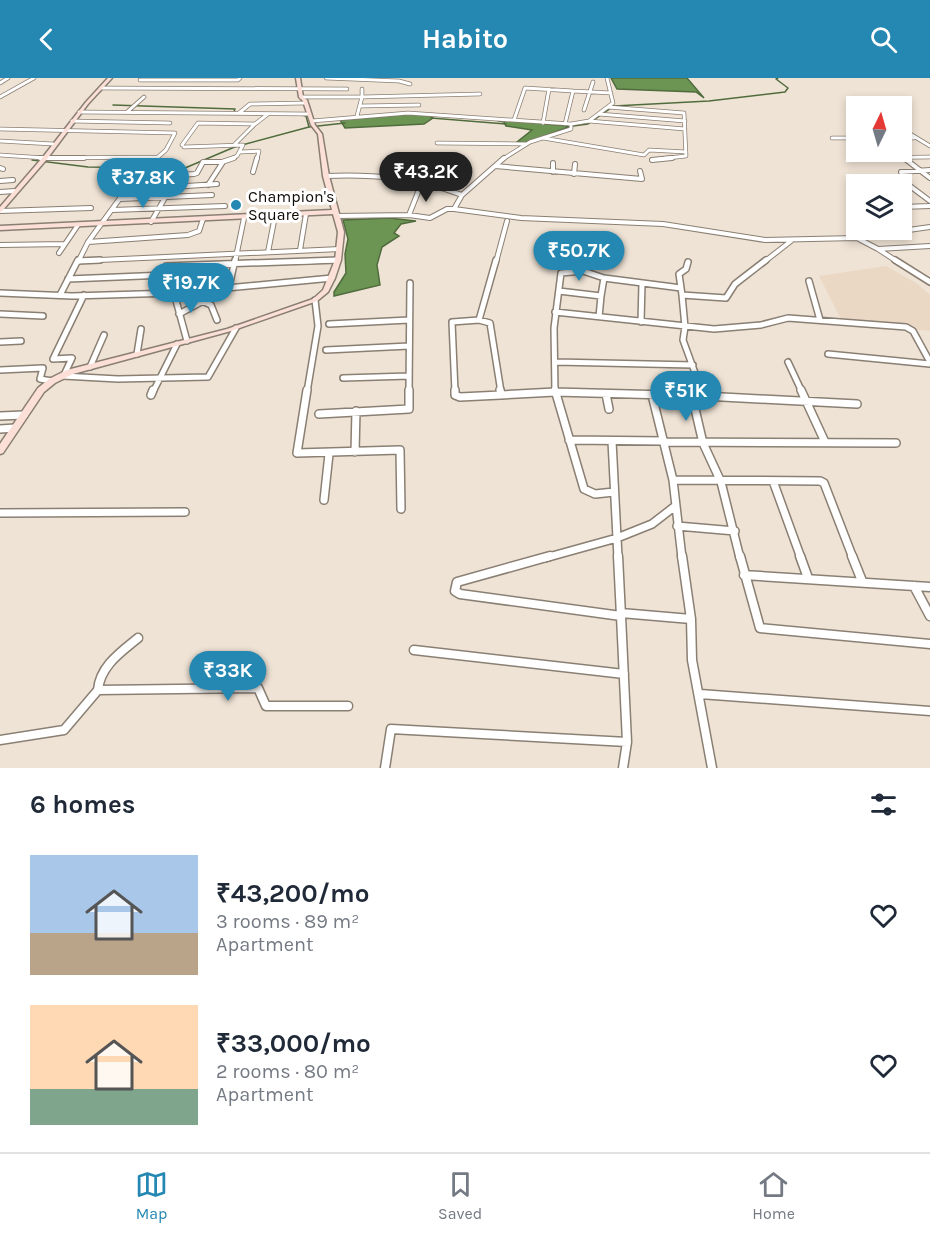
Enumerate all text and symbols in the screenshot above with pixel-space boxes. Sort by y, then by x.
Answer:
icon: back [30,23,63,56]
text: Habito [422,23,508,55]
icon: search [867,23,900,56]
north arrow [846,96,912,162]
map controls [846,96,912,240]
pin: ₹43.2K [377,152,475,203]
pin: ₹37.8K [94,158,192,209]
text: ₹43.2K [393,160,459,183]
text: ₹37.8K [111,166,175,189]
button: layers [846,174,912,240]
place label: Champion's Square [248,187,334,224]
marker: Champion's Square [229,198,243,212]
pin: ₹50.7K [530,231,628,282]
text: ₹50.7K [547,239,611,262]
pin: ₹19.7K [142,263,240,314]
text: ₹19.7K [162,271,220,294]
pin: ₹51K [650,371,722,422]
text: ₹51K [664,379,708,402]
pin: ₹33K [192,651,264,702]
text: ₹33K [203,659,253,682]
icon: filters [867,788,900,821]
text: 6 homes [30,789,135,820]
text: ₹43,200/mo [216,878,369,909]
icon: home [78,879,150,951]
icon: heart [867,899,900,932]
text: 3 rooms · 89 m² [216,910,359,933]
text: Apartment [216,933,314,956]
text: ₹33,000/mo [216,1028,371,1059]
icon: home [78,1029,150,1101]
icon: heart [867,1049,900,1082]
text: 2 rooms · 80 m² [216,1060,359,1083]
text: Apartment [216,1083,314,1106]
tab: Map [135,1168,168,1223]
tab: Saved [438,1168,482,1223]
tab: Home [752,1168,795,1223]

